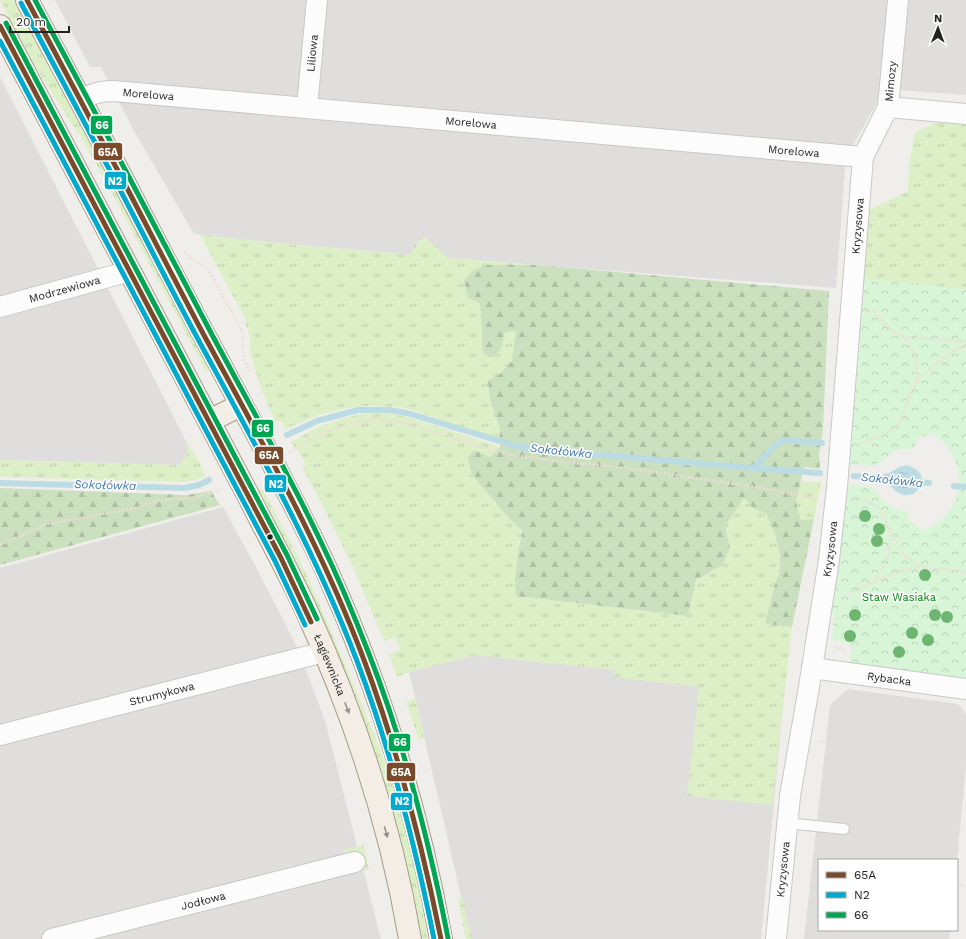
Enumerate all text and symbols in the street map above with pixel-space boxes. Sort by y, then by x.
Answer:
scale bar [10,8,69,34]
north arrow [918,8,958,48]
text: N [934,12,942,25]
text: 20 m [16,15,46,29]
street label: Liliowa [304,34,320,73]
street label: Mimozy [882,60,899,102]
street label: Morelowa [122,85,175,103]
street label: Morelowa [445,114,497,131]
line badge: 66 [90,115,113,135]
text: 66 [95,119,109,132]
line badge: 65A [93,142,123,161]
street label: Morelowa [767,142,820,160]
text: 65A [98,146,119,159]
line badge: N2 [104,171,127,190]
text: N2 [108,175,123,188]
street label: Kryzysowa [849,198,866,255]
street label: Modrzewiowa [28,273,102,305]
line badge: 66 [251,419,274,438]
text: 66 [256,422,270,435]
water label: Sokołówka [529,441,593,461]
line badge: 65A [254,446,284,465]
text: 65A [259,449,280,462]
water label: Sokołówka [860,470,924,490]
line badge: N2 [264,474,287,493]
water label: Sokołówka [74,477,137,493]
text: N2 [269,478,284,491]
street label: Kryzysowa [820,520,840,578]
unlabelled marker [265,532,275,542]
park label: Staw Wasiaka [862,591,936,604]
street label: Łagiewnicka [311,632,348,697]
street label: Rybacka [866,669,912,688]
street label: Strumykowa [128,679,196,708]
one-way arrow [344,703,350,715]
line badge: 66 [388,733,411,752]
text: 66 [393,736,407,749]
line badge: 65A [386,762,416,782]
text: 65A [391,766,412,779]
line badge: N2 [390,792,413,811]
text: N2 [395,795,410,808]
one-way arrow [383,826,389,838]
street label: Kryzysowa [774,841,792,898]
legend [818,859,958,931]
text: 65A [854,868,876,882]
text: N2 [854,888,870,902]
street label: Jodłowa [180,889,227,912]
text: 66 [854,908,869,922]

